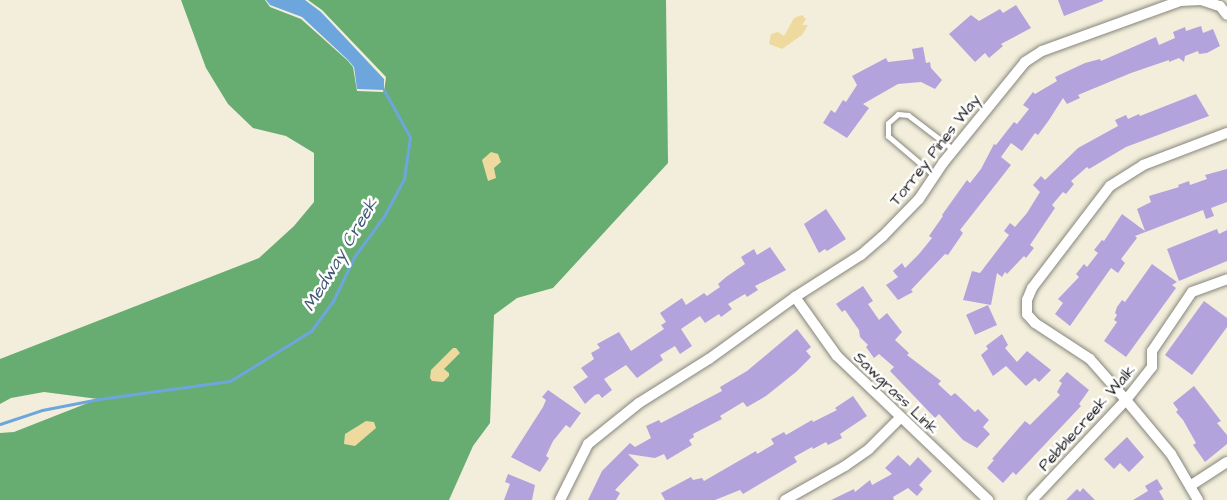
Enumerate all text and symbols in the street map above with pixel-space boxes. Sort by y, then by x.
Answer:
street label: Torrey Pines Way [886,90,984,210]
water label: Medway Creek [299,195,383,315]
street label: Sawgrass Link [850,348,942,438]
street label: Pebblecreek Walk [1034,361,1140,475]

